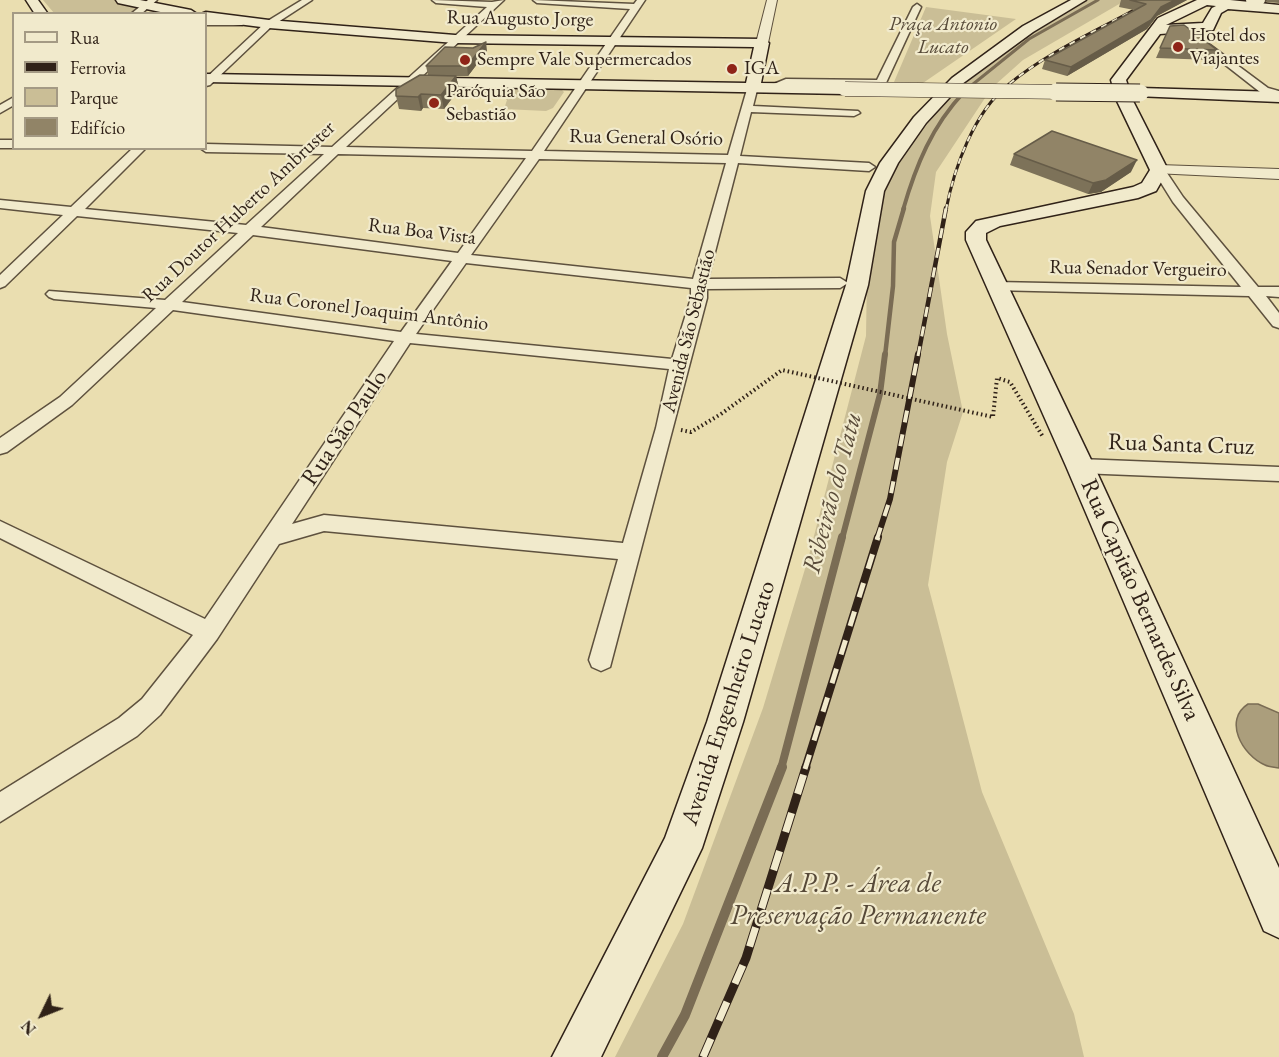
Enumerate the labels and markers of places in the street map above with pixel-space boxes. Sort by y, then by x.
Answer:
place label: Hotel dos Viajantes [1190,24,1265,71]
marker: Hotel dos Viajantes [1171,40,1185,54]
place label: Sempre Vale Supermercados [477,48,692,72]
marker: Sempre Vale Supermercados [458,53,472,67]
place label: IGA [744,57,779,81]
marker: IGA [725,62,739,76]
place label: Paróquia São Sebastião [446,80,546,127]
marker: Paróquia São Sebastião [427,96,441,110]

